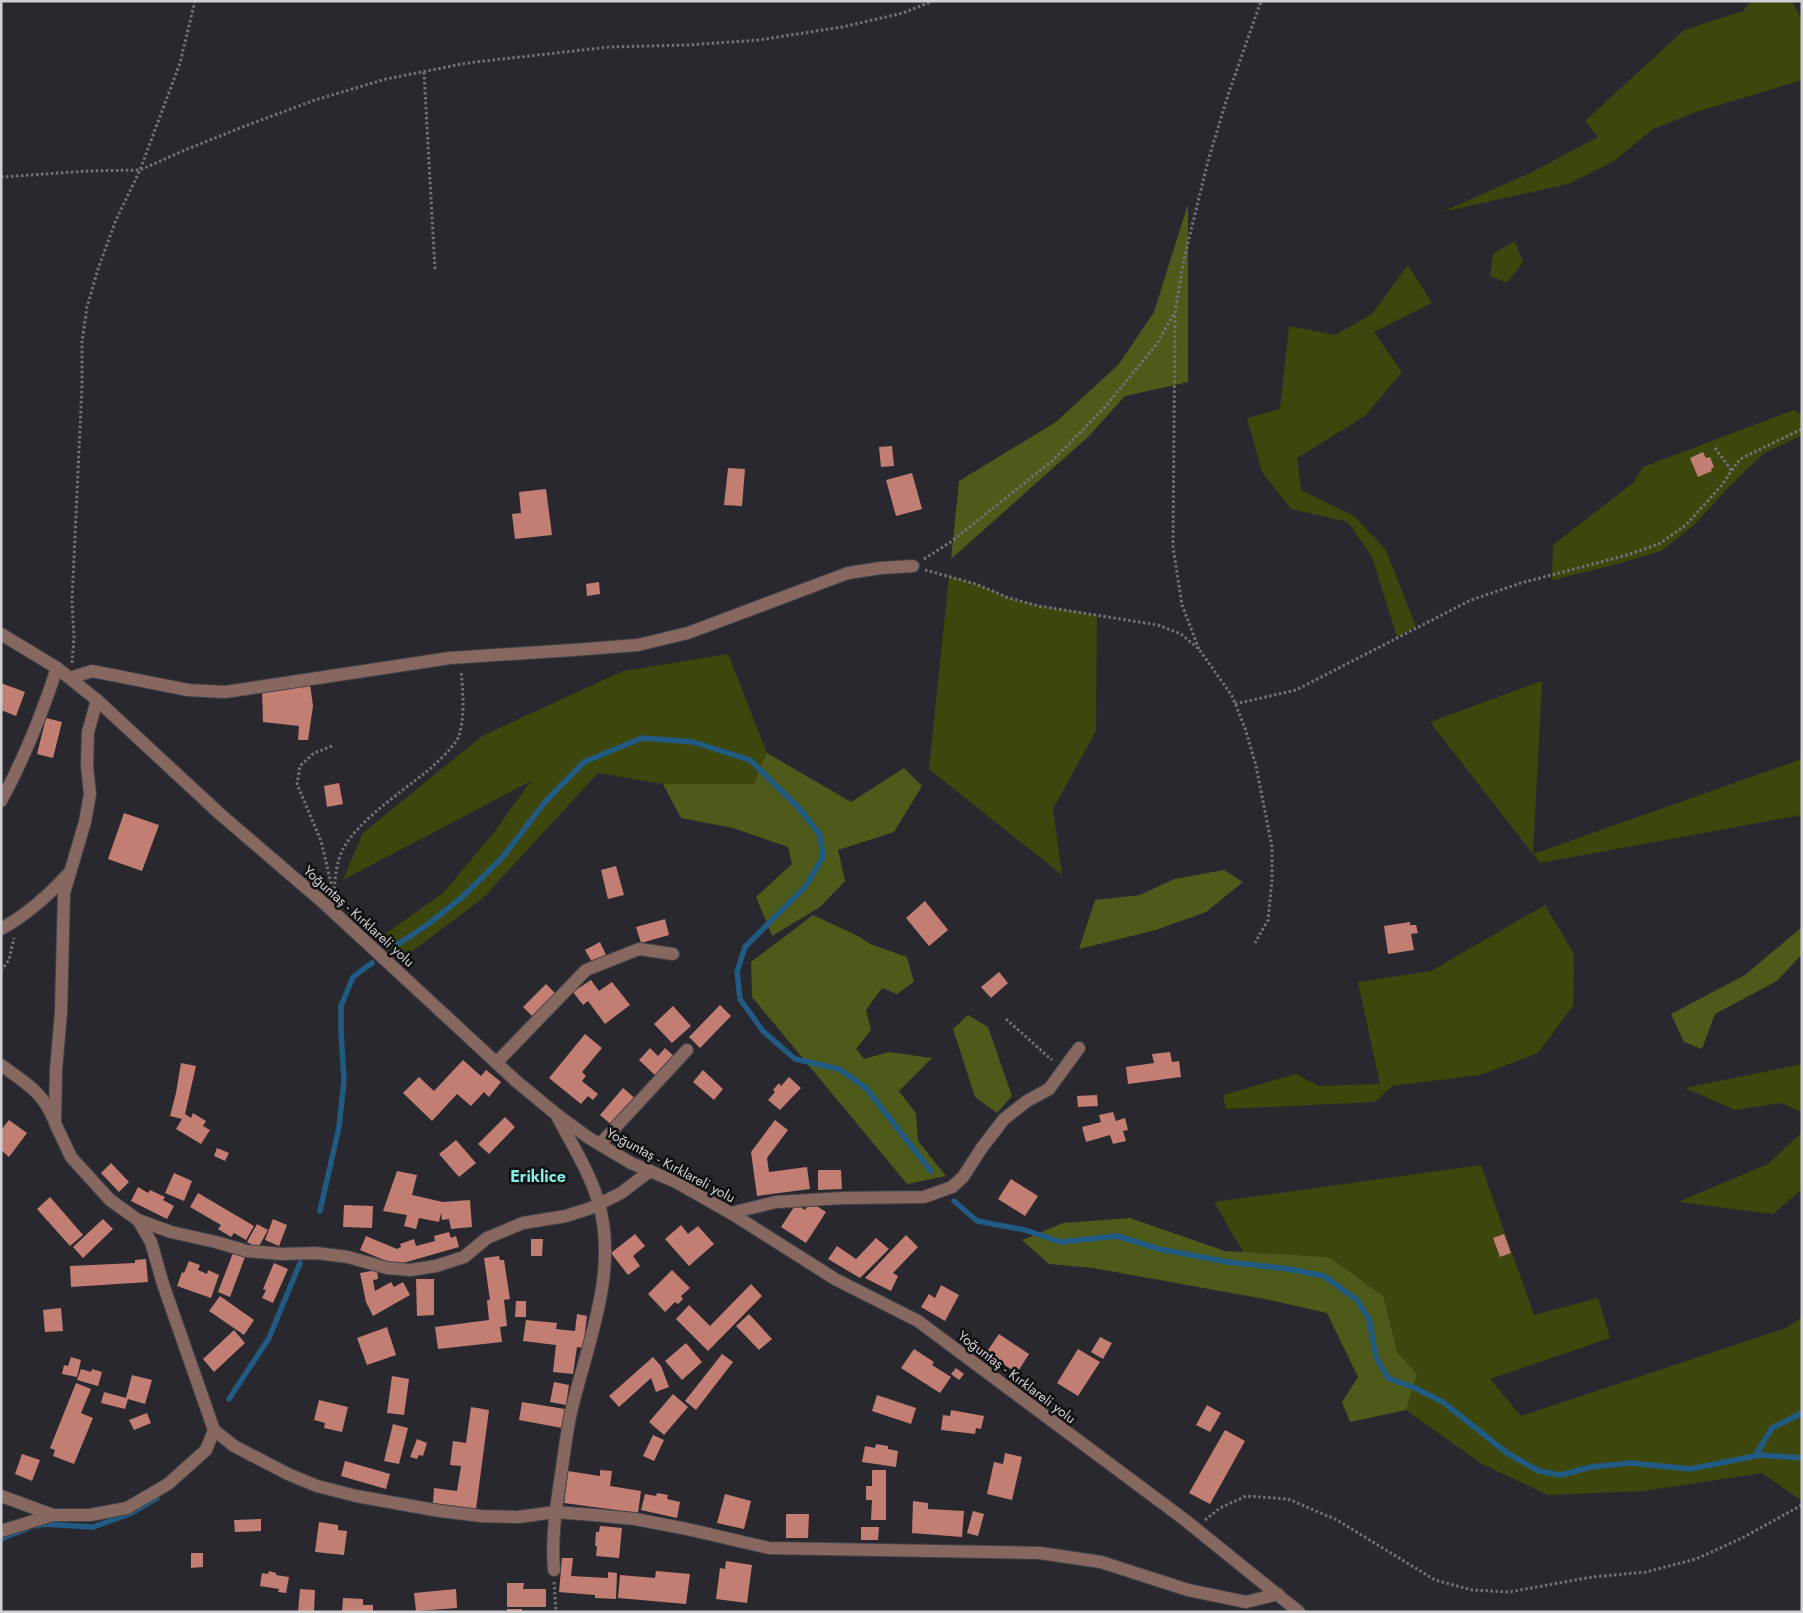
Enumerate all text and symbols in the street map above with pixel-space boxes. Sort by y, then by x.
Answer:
street label: Yoğuntaş - Kırklareli yolu [299,861,419,971]
street label: Yoğuntaş - Kırklareli yolu [603,1123,739,1207]
district label: Eriklice [510,1165,566,1188]
street label: Yoğuntaş - Kırklareli yolu [954,1326,1080,1428]

